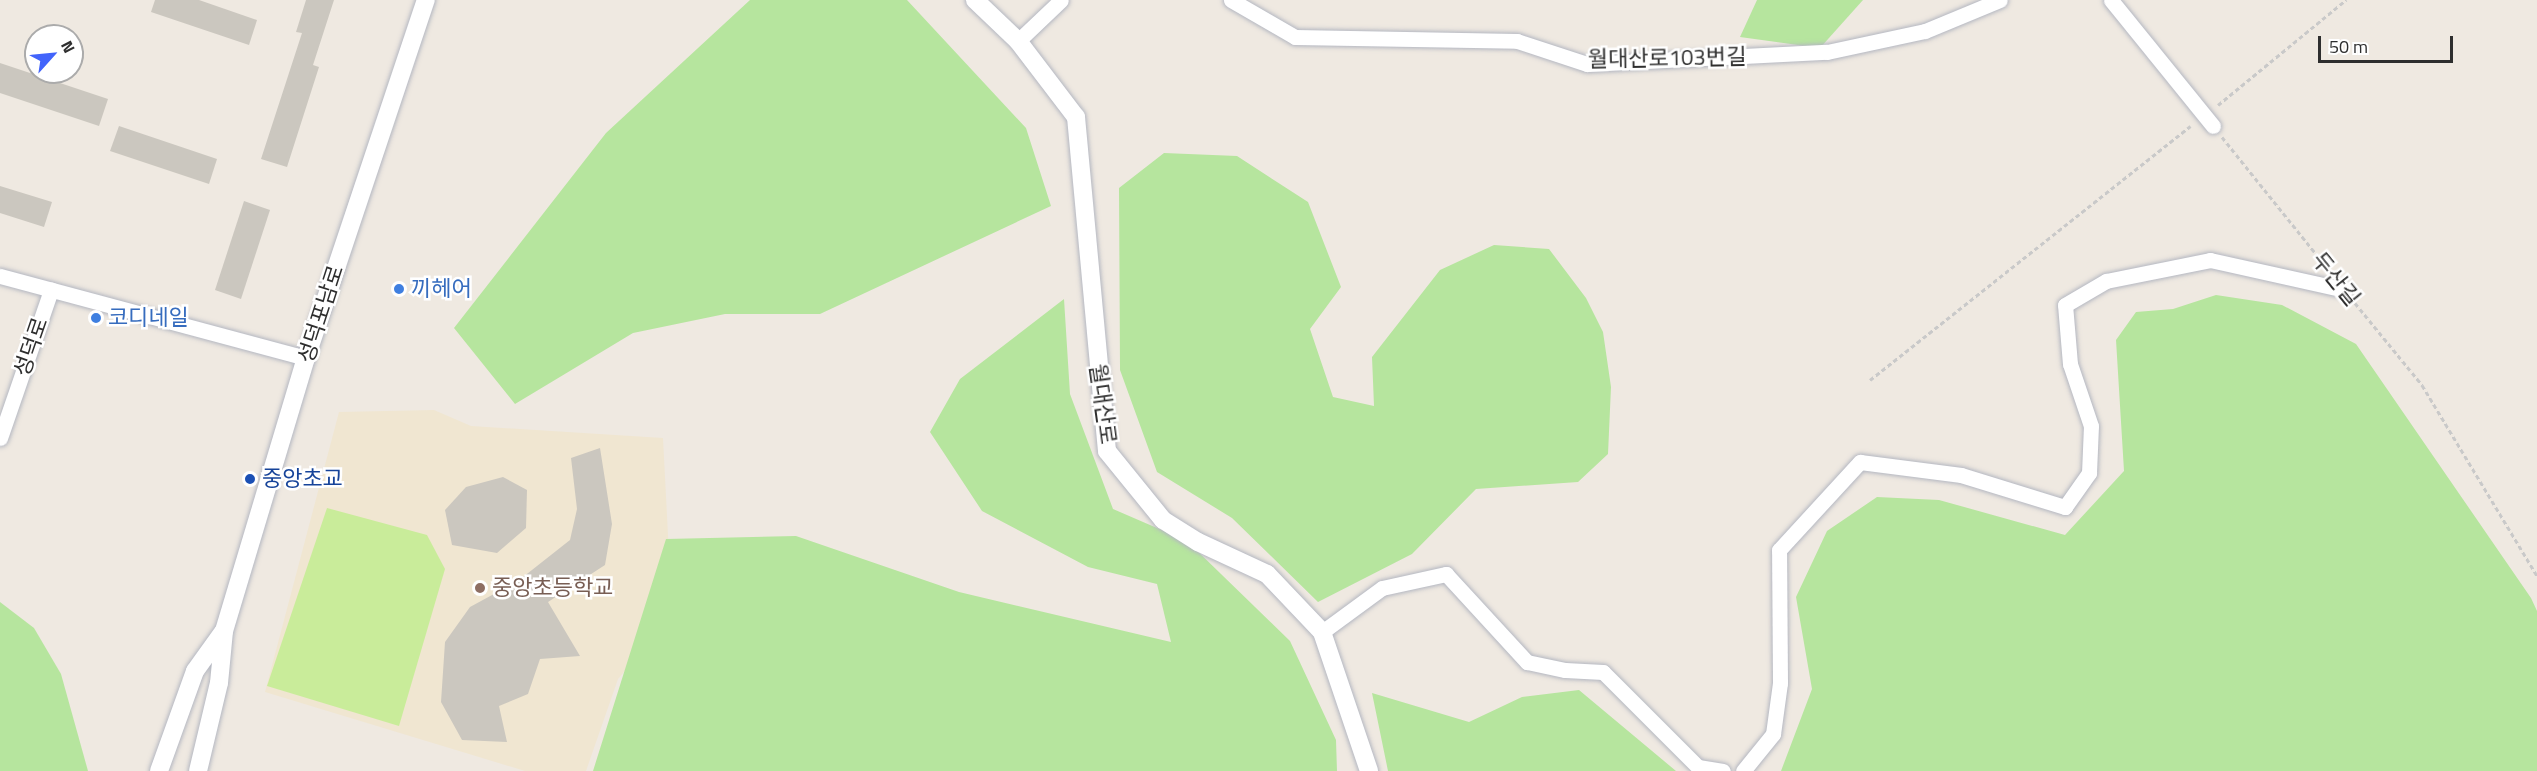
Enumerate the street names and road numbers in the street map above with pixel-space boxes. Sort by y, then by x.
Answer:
street label: 월대산로103번길 [1588,43,1746,73]
street label: 두산길 [2307,247,2365,311]
street label: 성덕포남로 [293,262,349,366]
street label: 성덕로 [9,314,53,380]
street label: 월대산로 [1084,362,1122,446]

